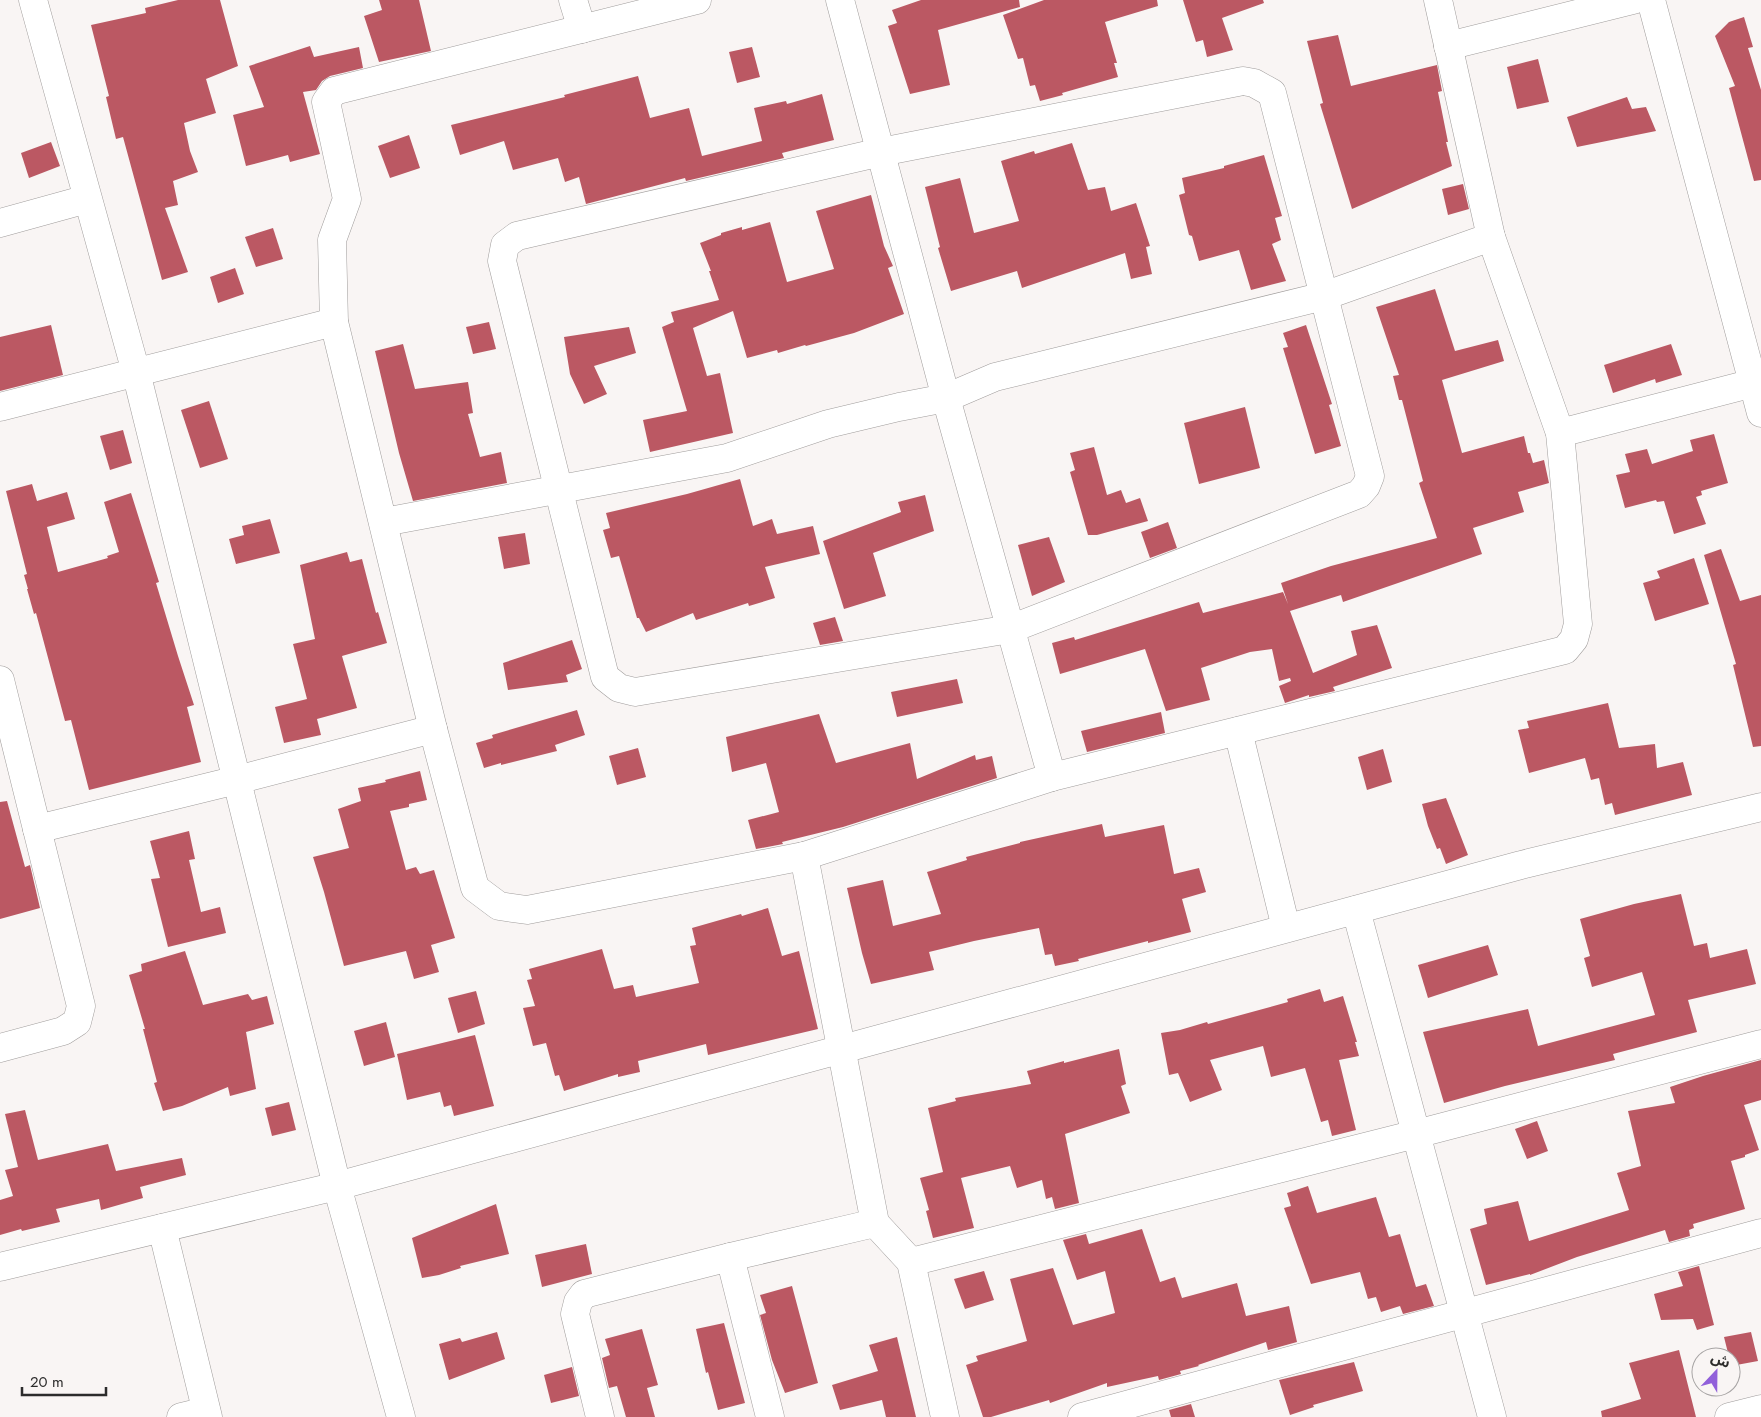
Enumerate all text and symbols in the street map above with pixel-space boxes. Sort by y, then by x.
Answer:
north arrow [1691,1347,1741,1397]
text: ش [1708,1347,1734,1373]
scale bar [22,1364,106,1396]
text: 20 m [30,1371,64,1393]

